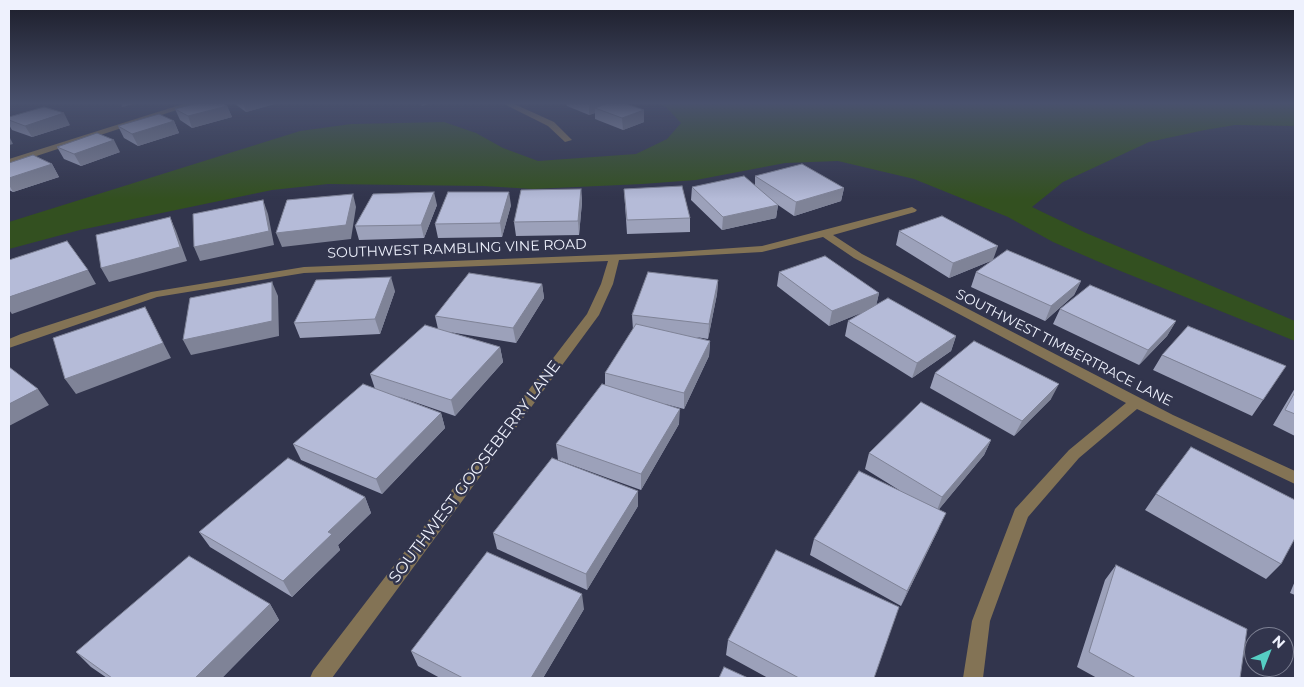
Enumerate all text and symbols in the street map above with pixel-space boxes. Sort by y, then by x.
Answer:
street label: SOUTHWEST RAMBLING VINE ROAD [327,236,587,262]
street label: SOUTHWEST TIMBERTRACE LANE [953,286,1175,410]
street label: SOUTHWEST GOOSEBERRY LANE [385,357,565,587]
north arrow [1244,627,1294,677]
text: N [1268,632,1289,652]

